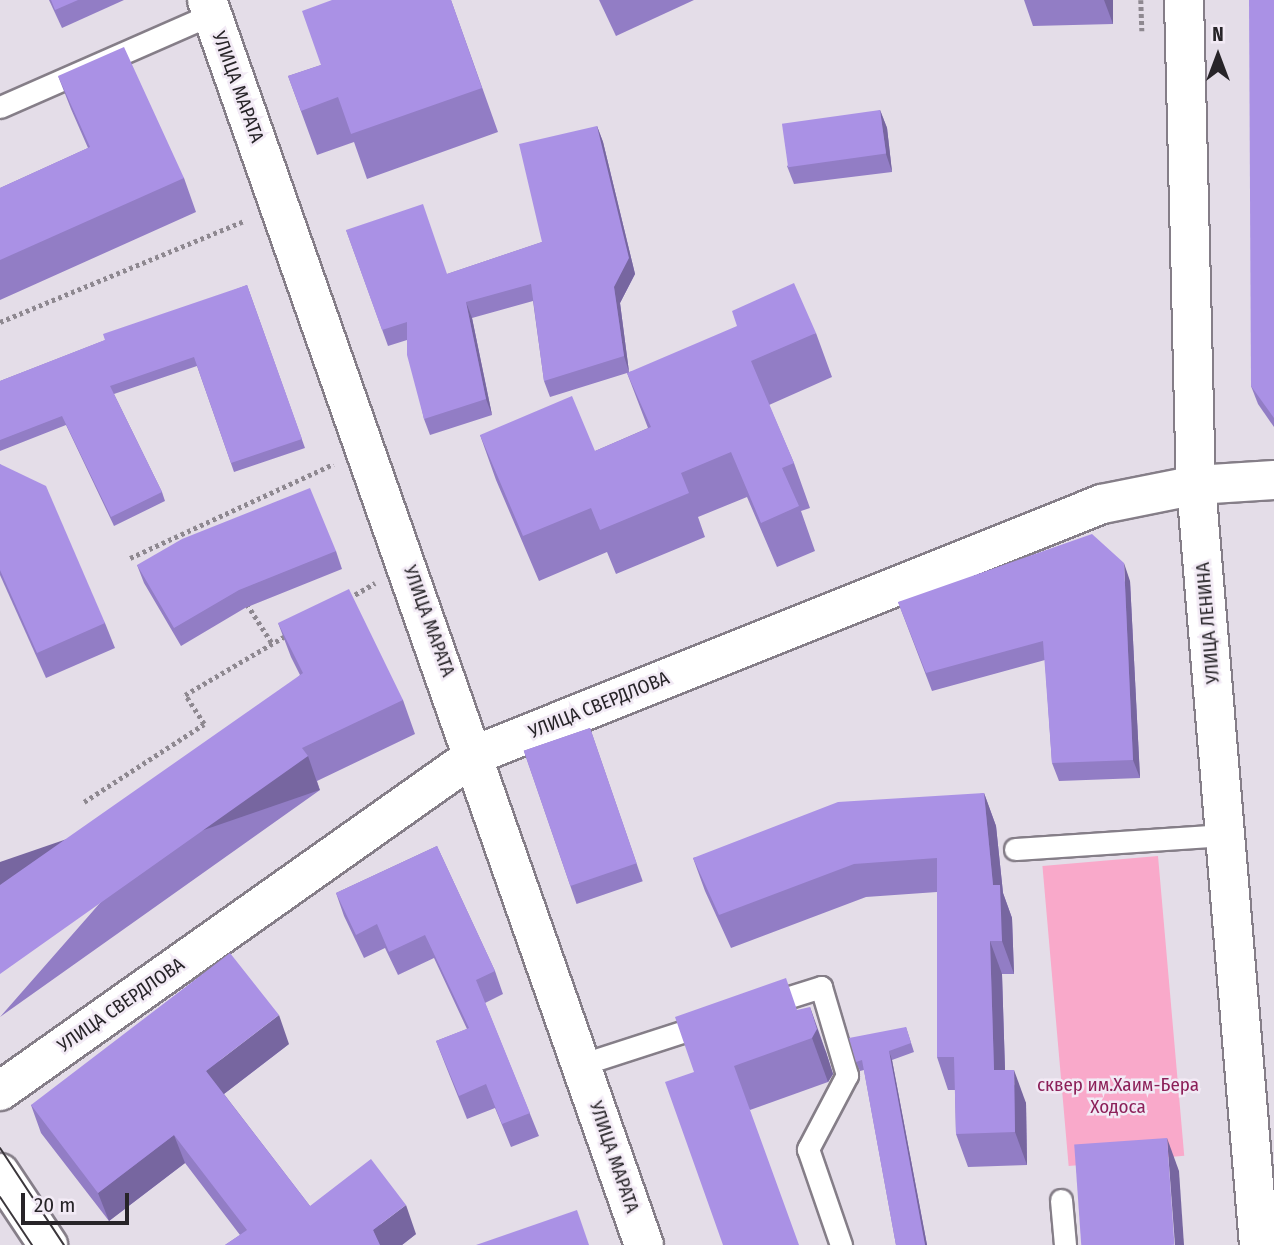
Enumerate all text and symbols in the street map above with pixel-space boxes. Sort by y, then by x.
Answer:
north arrow [1183,21,1253,91]
text: N [1212,23,1224,46]
street label: УЛИЦА МАРАТА [207,28,269,146]
street label: УЛИЦА ЛЕНИНА [1191,561,1225,685]
street label: УЛИЦА МАРАТА [398,562,460,680]
street label: УЛИЦА СВЕРДЛОВА [526,666,672,744]
street label: УЛИЦА СВЕРДЛОВА [53,953,189,1057]
park label: сквер им.Хаим-Бера Ходоса [1037,1074,1199,1118]
street label: УЛИЦА МАРАТА [584,1098,644,1216]
scale bar [24,1178,133,1222]
text: 20 m [34,1192,75,1218]

